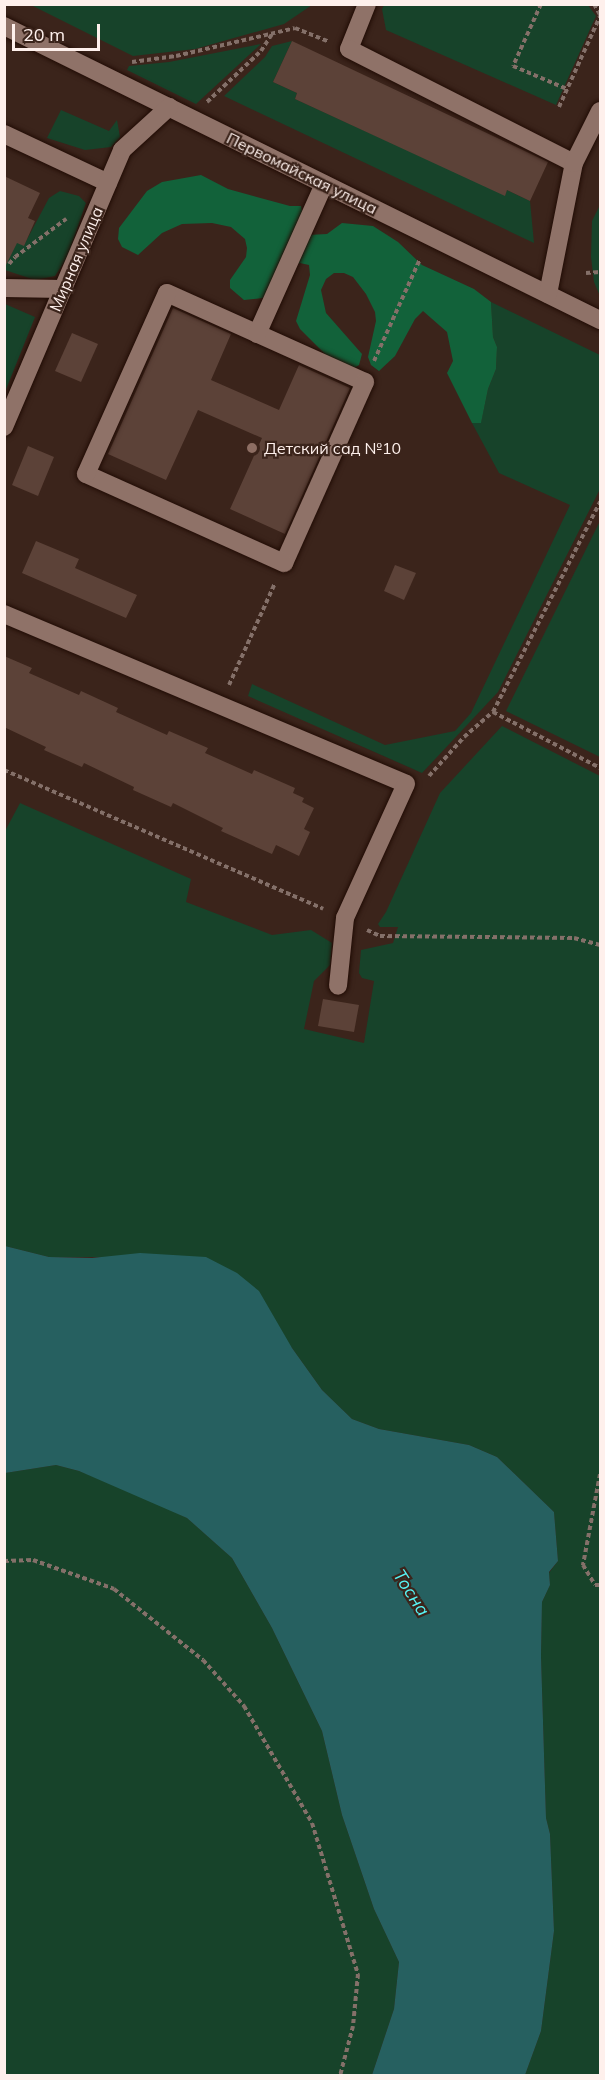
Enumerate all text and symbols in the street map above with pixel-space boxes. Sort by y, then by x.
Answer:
scale bar [15,12,104,50]
text: 20 m [23,23,65,46]
street label: Первомайская улица [224,128,380,218]
street label: Мирная улица [45,204,107,314]
place label: Детский сад №10 [264,438,401,458]
marker: Детский сад №10 [245,441,259,455]
water label: Тосна [388,1566,434,1620]

